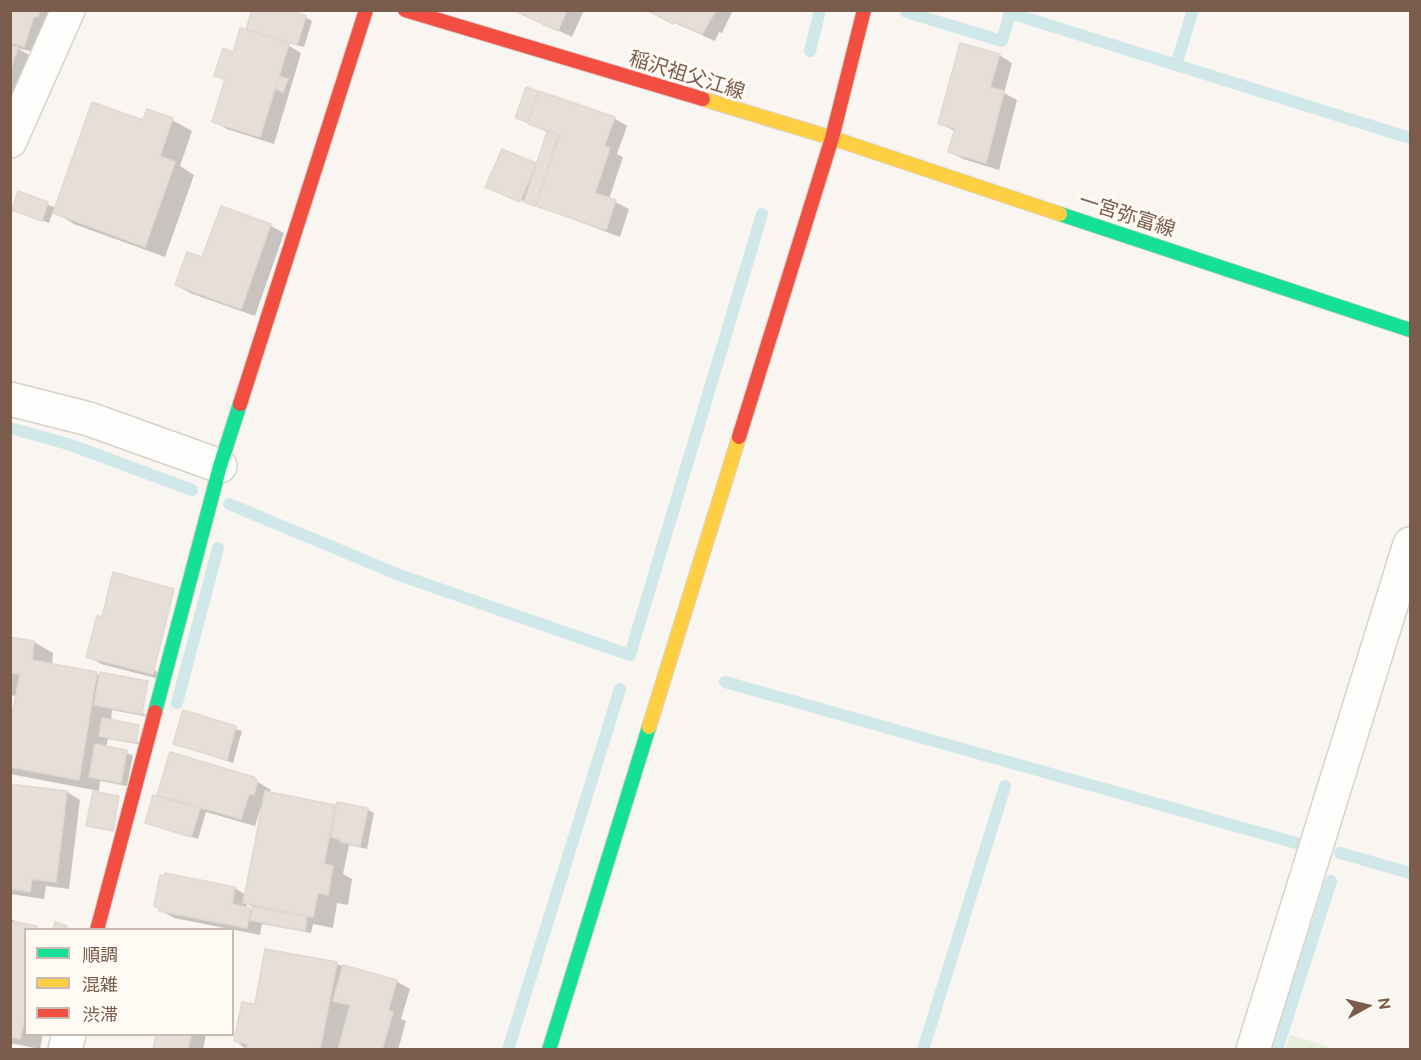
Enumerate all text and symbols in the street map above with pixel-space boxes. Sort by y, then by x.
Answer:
street label: 稲沢祖父江線 [626,46,748,104]
street label: 一宮弥富線 [1076,188,1178,242]
legend [24,928,234,1036]
text: 順調 [82,944,118,964]
text: 混雑 [82,974,118,994]
north arrow [1337,976,1397,1036]
text: N [1375,996,1395,1011]
text: 渋滞 [82,1004,118,1024]

